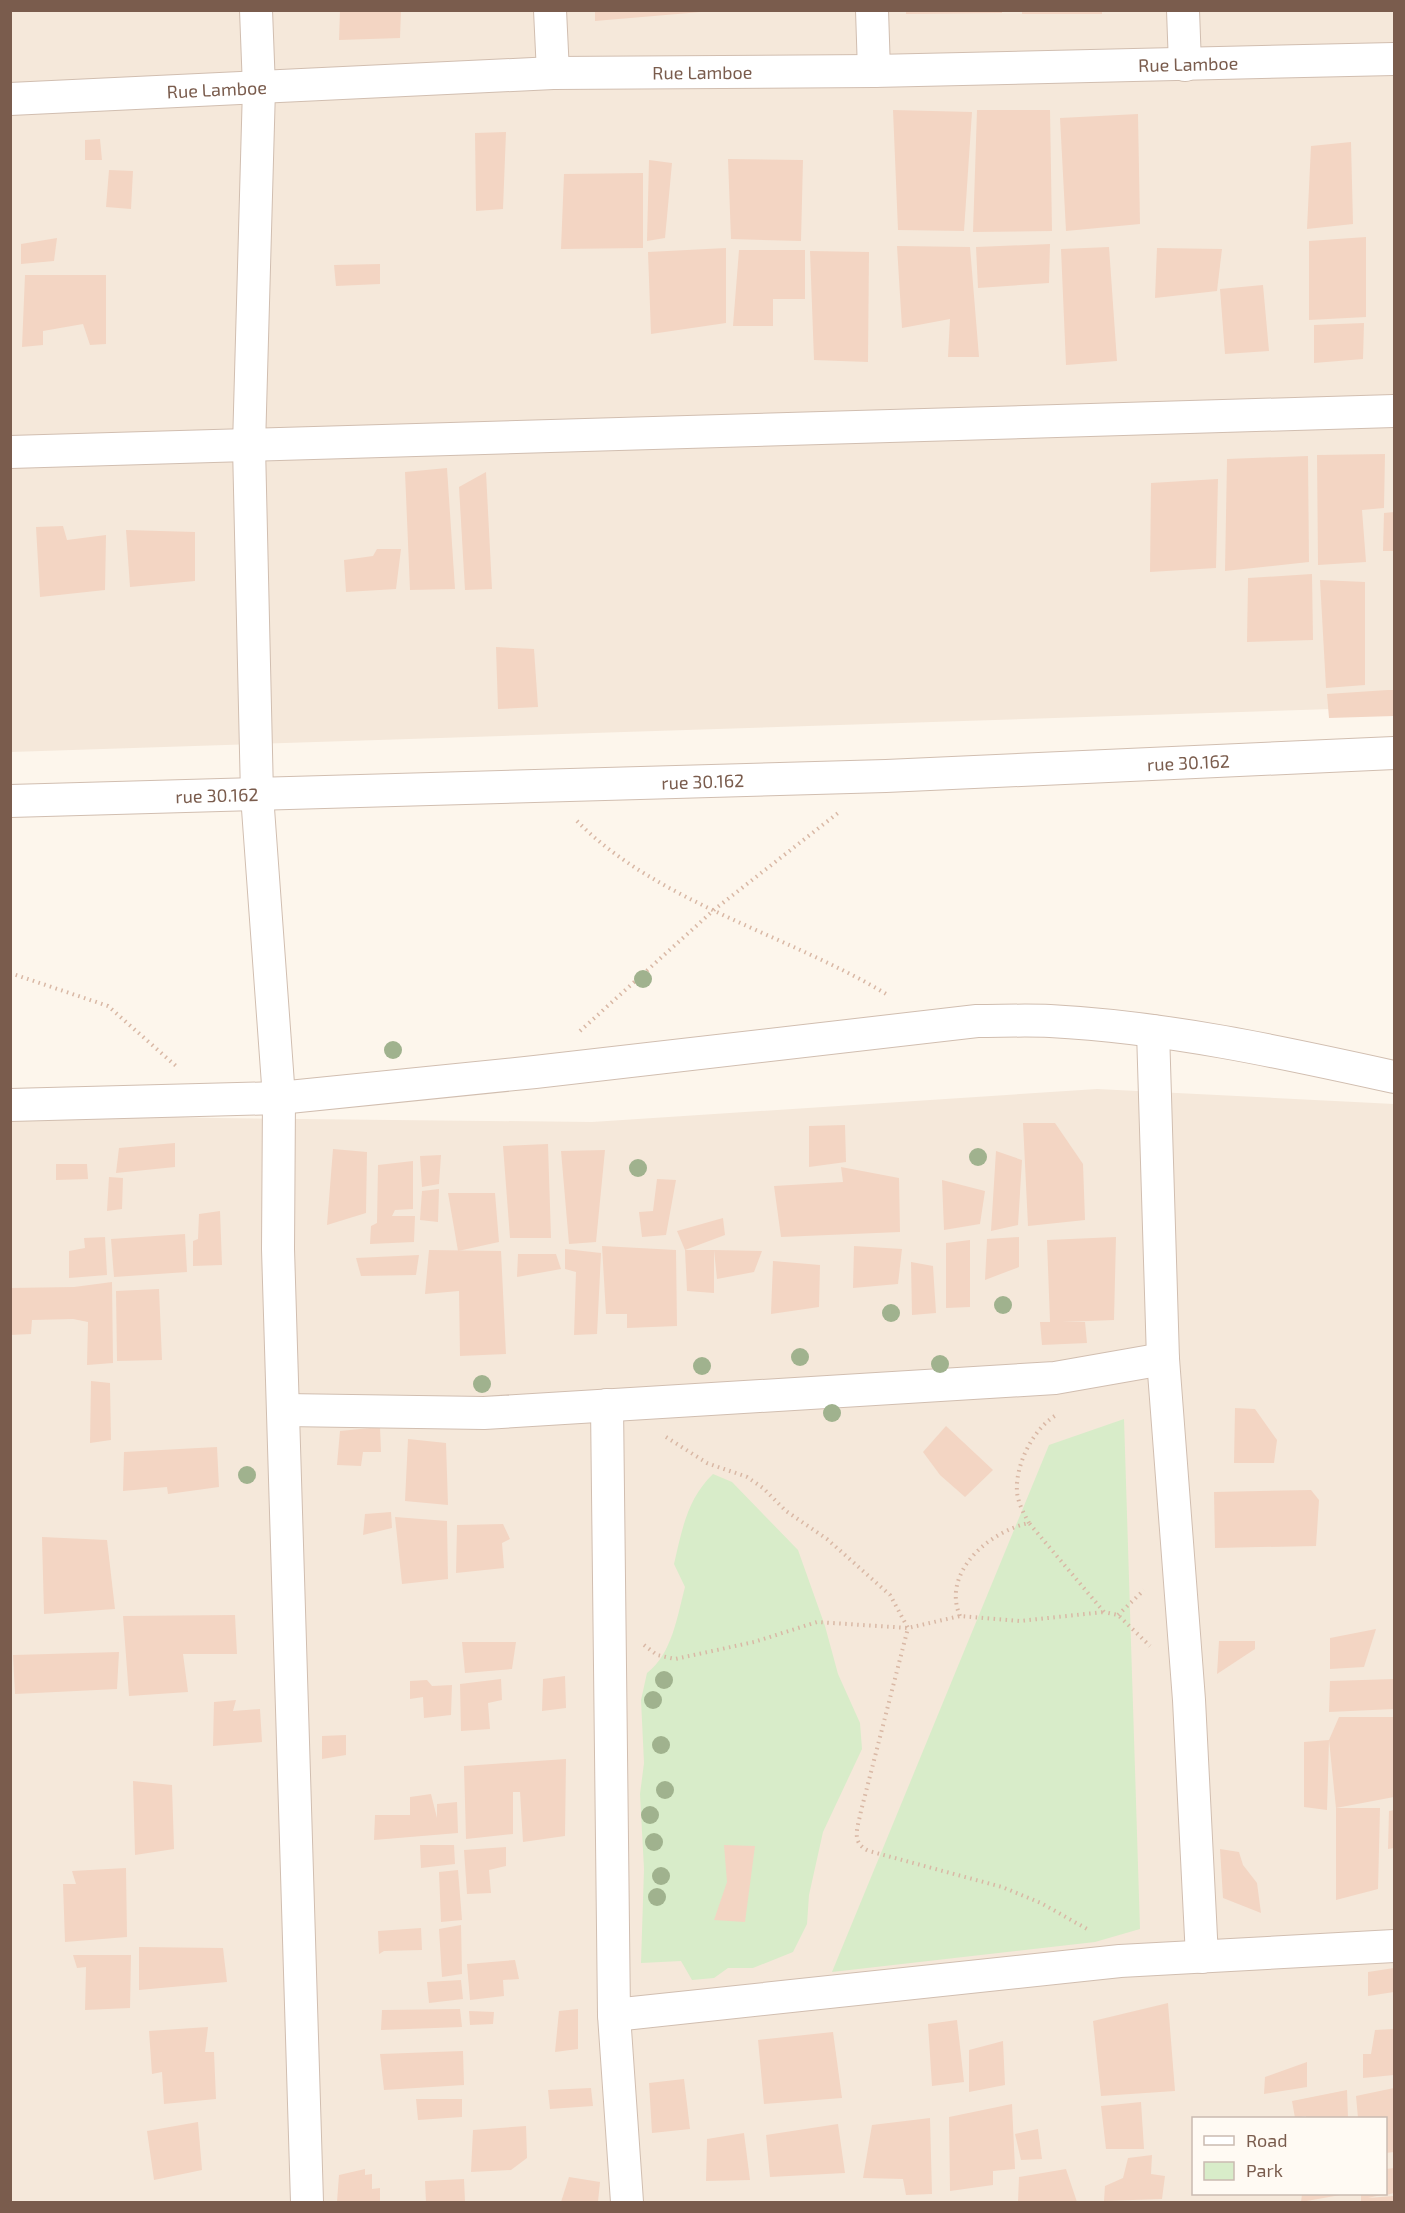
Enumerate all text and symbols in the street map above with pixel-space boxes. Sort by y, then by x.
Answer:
street label: Rue Lamboe [1138,52,1239,76]
street label: Rue Lamboe [652,61,753,83]
street label: Rue Lamboe [166,76,267,102]
street label: rue 30.162 [1146,749,1230,775]
street label: rue 30.162 [661,769,745,793]
street label: rue 30.162 [175,783,259,807]
legend [1192,2117,1387,2195]
text: Road [1246,2129,1287,2151]
text: Park [1246,2159,1283,2181]

